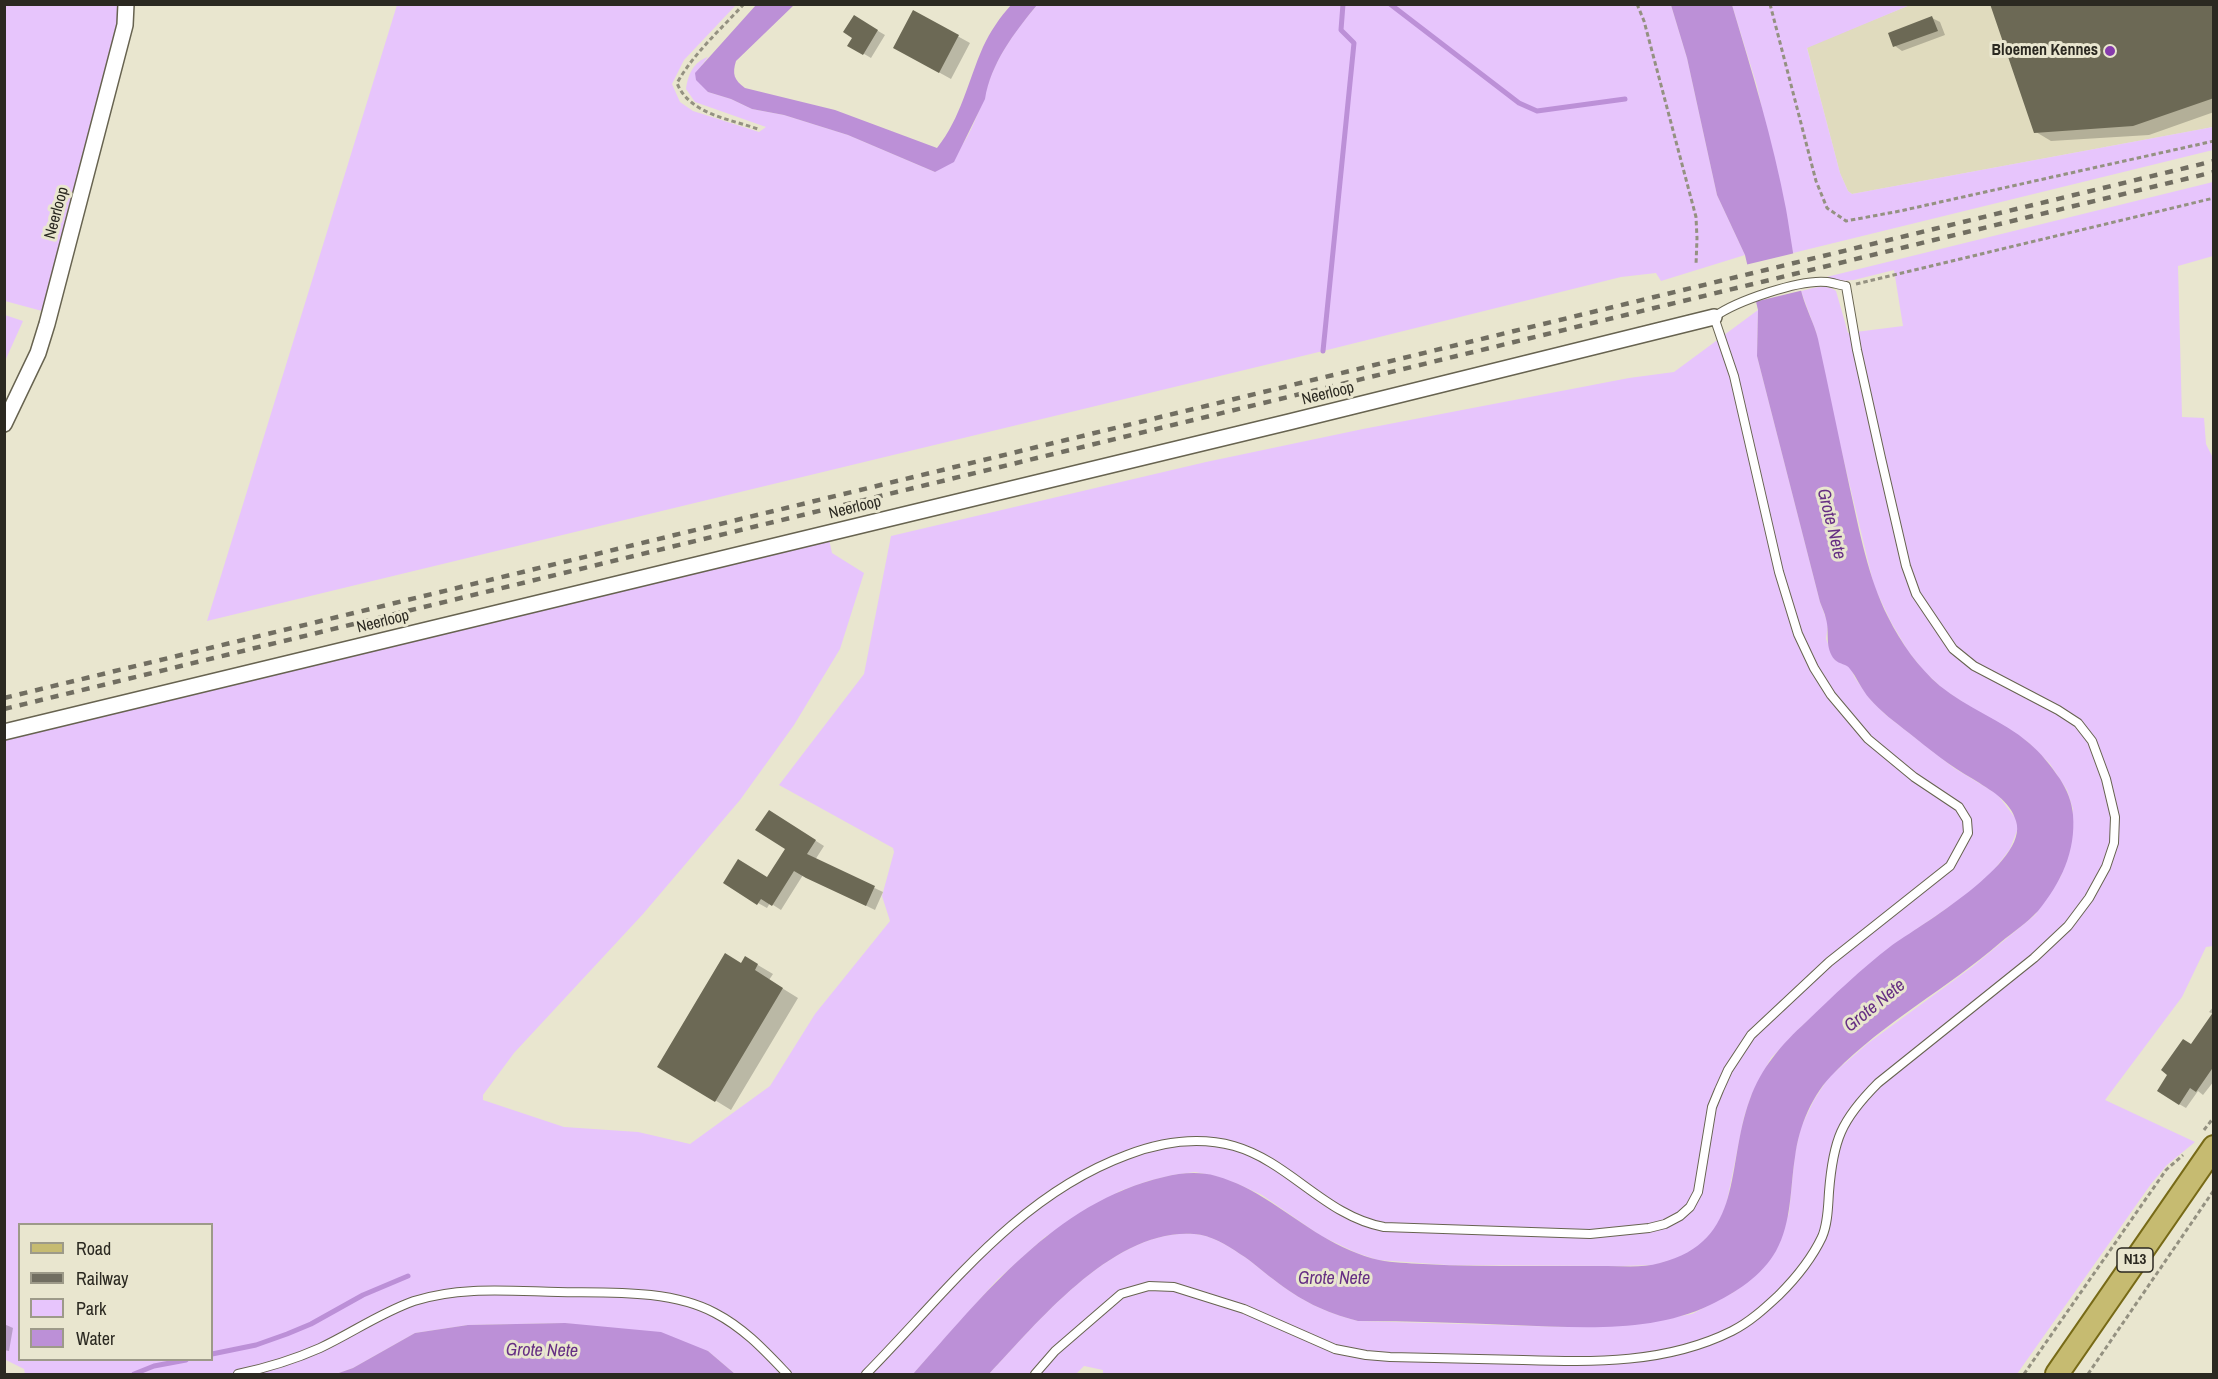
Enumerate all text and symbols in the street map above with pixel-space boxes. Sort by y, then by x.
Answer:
place label: Bloemen Kennes [1992,41,2098,61]
marker: Bloemen Kennes [2103,44,2117,58]
street label: Neerloop [41,185,73,241]
street label: Neerloop [1300,378,1356,410]
water label: Grote Nete [1812,486,1850,562]
street label: Neerloop [827,492,883,524]
street label: Neerloop [355,606,411,638]
water label: Grote Nete [1840,975,1910,1037]
legend [18,1223,213,1361]
text: Road [76,1236,111,1261]
road number: N13 [2117,1248,2153,1272]
text: Railway [76,1266,129,1291]
water label: Grote Nete [1298,1268,1370,1290]
text: Park [76,1296,106,1321]
text: Water [76,1326,115,1351]
water label: Grote Nete [506,1340,578,1362]

